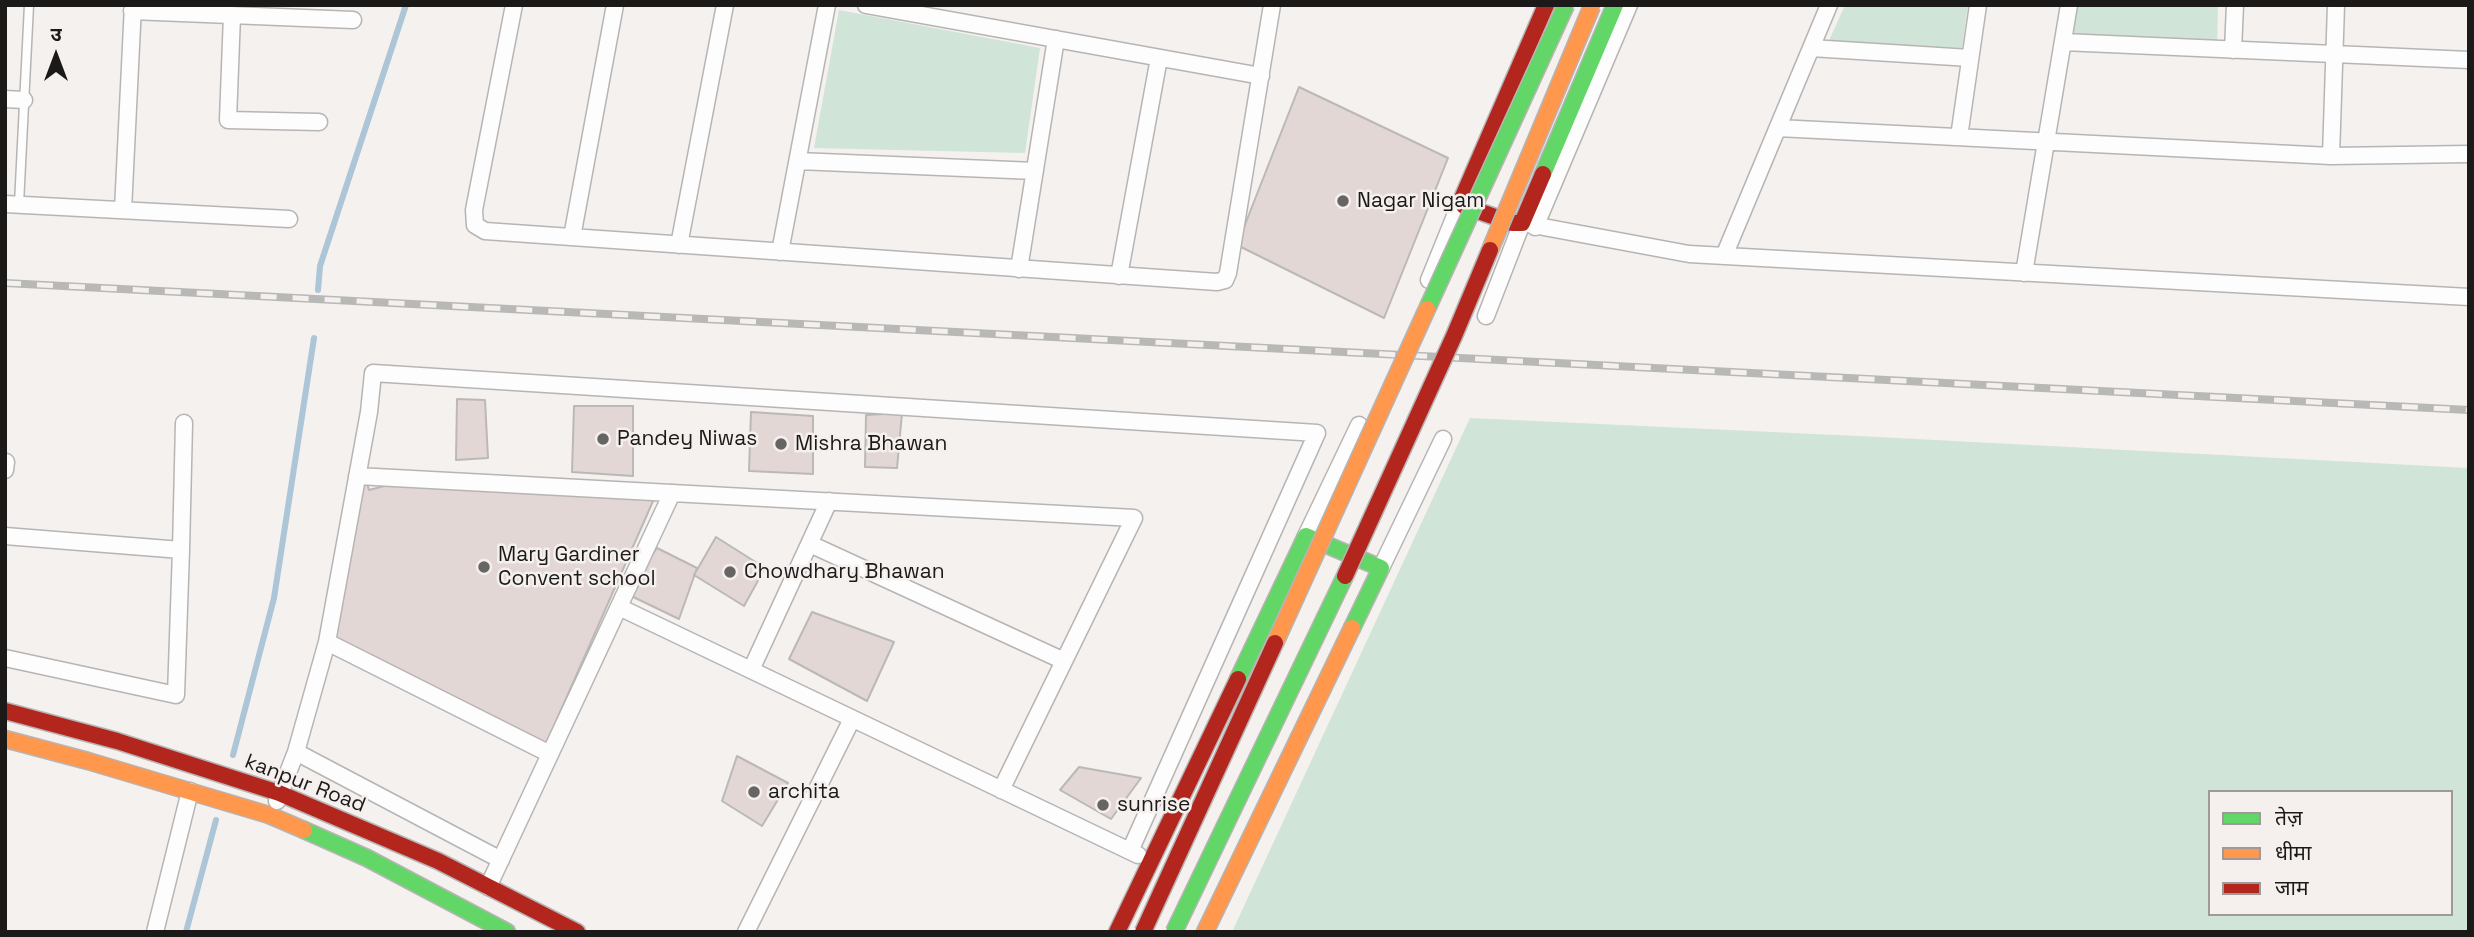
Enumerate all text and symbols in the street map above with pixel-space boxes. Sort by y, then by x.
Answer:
north arrow [21,21,91,91]
text: उ [50,22,62,47]
place label: Nagar Nigam [1357,188,1484,214]
marker: Nagar Nigam [1335,193,1351,209]
place label: Pandey Niwas [617,426,757,452]
marker: Pandey Niwas [595,431,611,447]
place label: Mishra Bhawan [795,431,947,457]
marker: Mishra Bhawan [773,436,789,452]
place label: Mary Gardiner Convent school [498,542,656,592]
marker: Mary Gardiner Convent school [476,559,492,575]
place label: Chowdhary Bhawan [744,559,945,585]
marker: Chowdhary Bhawan [722,564,738,580]
street label: kanpur Road [241,749,369,819]
place label: archita [768,779,840,805]
marker: archita [746,784,762,800]
legend [2208,790,2453,916]
place label: sunrise [1117,792,1190,818]
marker: sunrise [1095,797,1111,813]
text: तेज़ [2275,804,2303,831]
text: धीमा [2275,839,2311,866]
text: जाम [2275,874,2309,901]

